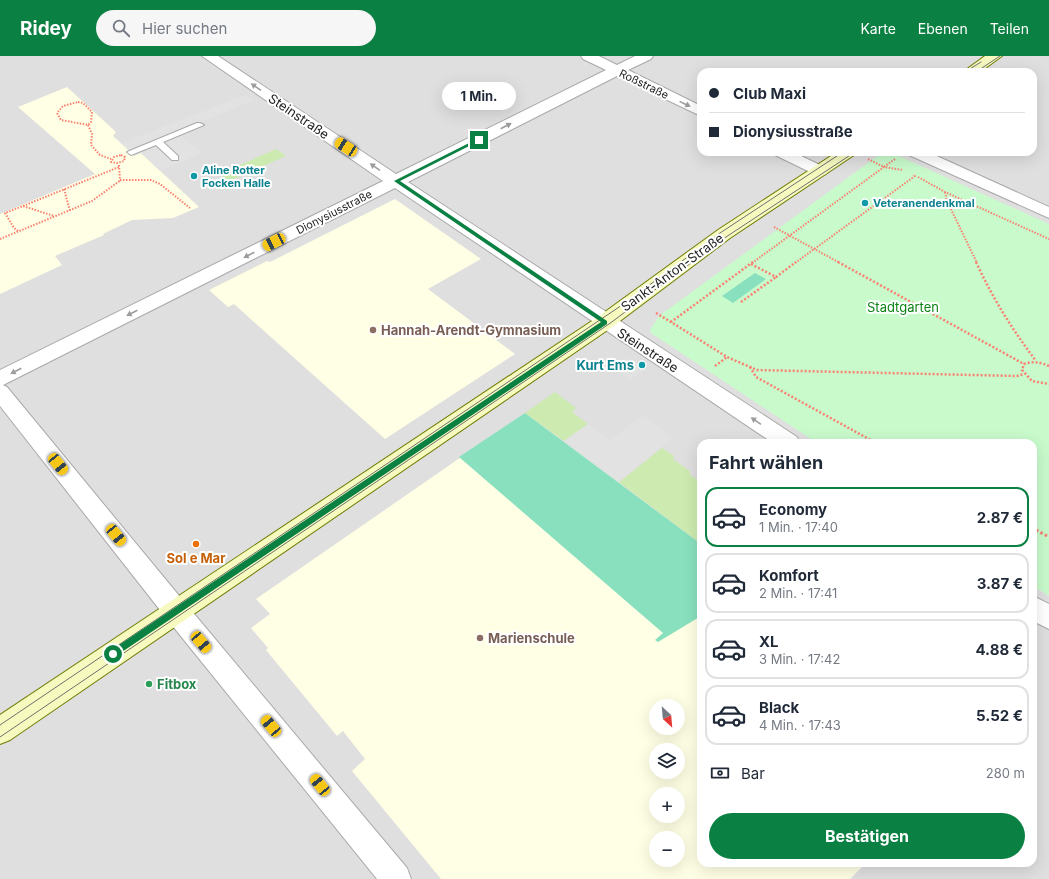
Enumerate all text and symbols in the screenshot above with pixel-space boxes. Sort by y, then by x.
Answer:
search box [96,10,376,46]
text: Ridey [20,17,72,40]
icon: search [110,17,132,39]
text: Hier suchen [142,19,227,38]
text: Karte [860,20,896,37]
text: Ebenen [918,20,968,37]
text: Teilen [990,20,1029,37]
street label: Roßstraße [617,66,671,102]
callout: 1 Min. [442,82,516,110]
one-way arrow [250,83,261,91]
text: Club Maxi [733,84,806,103]
text: 1 Min. [461,88,497,104]
street label: Steinstraße [266,90,332,142]
one-way arrow [680,101,691,107]
text: Dionysiusstraße [733,122,853,141]
one-way arrow [501,123,512,129]
route end [470,131,488,149]
car [333,135,359,159]
place label: Aline Rotter Focken Halle [202,163,271,190]
one-way arrow [370,163,381,171]
marker: Aline Rotter Focken Halle [189,171,199,181]
street label: Dionysiusstraße [294,187,374,237]
place label: Veteranendenkmal [873,196,975,210]
marker: Veteranendenkmal [860,198,870,208]
street label: Sankt-Anton-Straße [618,229,726,315]
car [261,231,287,253]
one-way arrow [243,252,254,258]
park label: Stadtgarten [867,299,939,315]
one-way arrow [127,310,138,316]
place label: Hannah-Arendt-Gymnasium [381,322,561,338]
street label: Steinstraße [614,324,682,376]
marker: Hannah-Arendt-Gymnasium [368,325,378,335]
place label: Kurt Ems [577,357,634,373]
marker: Kurt Ems [637,360,647,370]
one-way arrow [11,368,22,374]
one-way arrow [751,417,762,425]
car [46,451,70,477]
text: Fahrt wählen [709,452,823,473]
icon: car [711,499,747,535]
text: Economy [759,500,827,519]
text: 2.87 € [977,508,1023,527]
text: 1 Min. · 17:40 [759,519,838,535]
car [104,522,128,548]
marker: Sol e Mar [191,539,201,549]
place label: Sol e Mar [167,550,226,566]
icon: car [711,565,747,601]
text: Komfort [759,566,819,585]
text: 3.87 € [977,574,1023,593]
text: 2 Min. · 17:41 [759,585,837,601]
car [189,629,213,655]
place label: Marienschule [488,630,575,646]
icon: car [711,631,747,667]
text: XL [759,632,779,651]
marker: Marienschule [475,633,485,643]
text: 4.88 € [975,640,1023,659]
route start [104,645,122,663]
text: 3 Min. · 17:42 [759,651,840,667]
place label: Fitbox [157,676,197,692]
marker: Fitbox [144,679,154,689]
icon: car [711,697,747,733]
text: Black [759,698,799,717]
north arrow [649,699,685,735]
map controls [649,699,685,867]
text: 5.52 € [976,706,1023,725]
car [259,713,283,739]
text: 4 Min. · 17:43 [759,717,841,733]
button: layers [649,743,685,779]
icon: cash [709,762,731,784]
text: Bar [741,764,765,783]
text: 280 m [986,765,1025,781]
car [308,772,332,798]
button: + [649,787,685,823]
button: Bestätigen [709,813,1025,859]
button: − [649,831,685,867]

